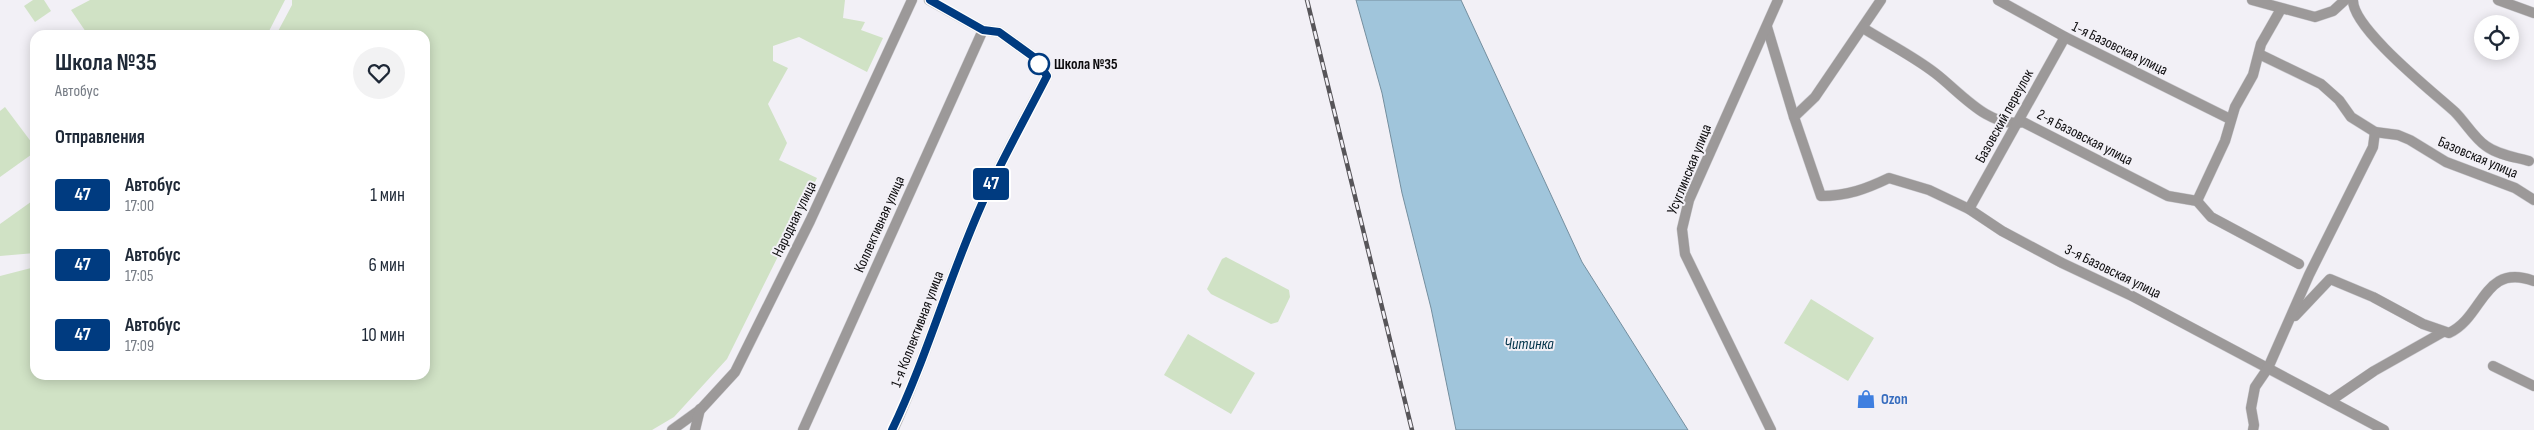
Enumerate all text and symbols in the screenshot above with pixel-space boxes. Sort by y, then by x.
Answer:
map controls [2474,15,2519,60]
button: locate [2474,15,2519,60]
street label: 1-я Базовская улица [2069,17,2171,80]
button: heart [353,47,405,99]
text: Школа №35 [55,48,157,77]
marker: Школа №35 [1028,53,1050,75]
place label: Школа №35 [1054,55,1118,74]
street label: Базовский переулок [1971,66,2038,166]
text: Автобус [55,82,99,101]
street label: 2-я Базовская улица [2034,105,2136,170]
street label: Усуглинская улица [1663,121,1716,217]
text: Отправления [55,126,145,149]
street label: Базовская улица [2435,132,2521,183]
line badge: 47 [968,168,1014,200]
street label: Коллективная улица [850,173,909,275]
text: 47 [983,173,999,194]
text: Автобус [125,174,181,197]
street label: Народная улица [768,178,821,260]
text: 47 [75,184,91,205]
text: 1 мин [370,184,405,207]
text: 17:00 [125,197,154,216]
street label: 3-я Базовская улица [2061,240,2164,303]
text: Автобус [125,244,181,267]
text: 47 [75,254,91,275]
text: 6 мин [369,254,405,277]
text: 17:05 [125,267,153,286]
street label: 1-я Коллективная улица [887,268,948,390]
text: Автобус [125,314,181,337]
text: 47 [75,324,91,345]
text: 10 мин [362,324,405,347]
water label: Читинка [1504,335,1554,354]
text: 17:09 [125,337,154,356]
shop icon: Ozon [1855,388,1877,410]
place label: Ozon [1881,390,1908,409]

